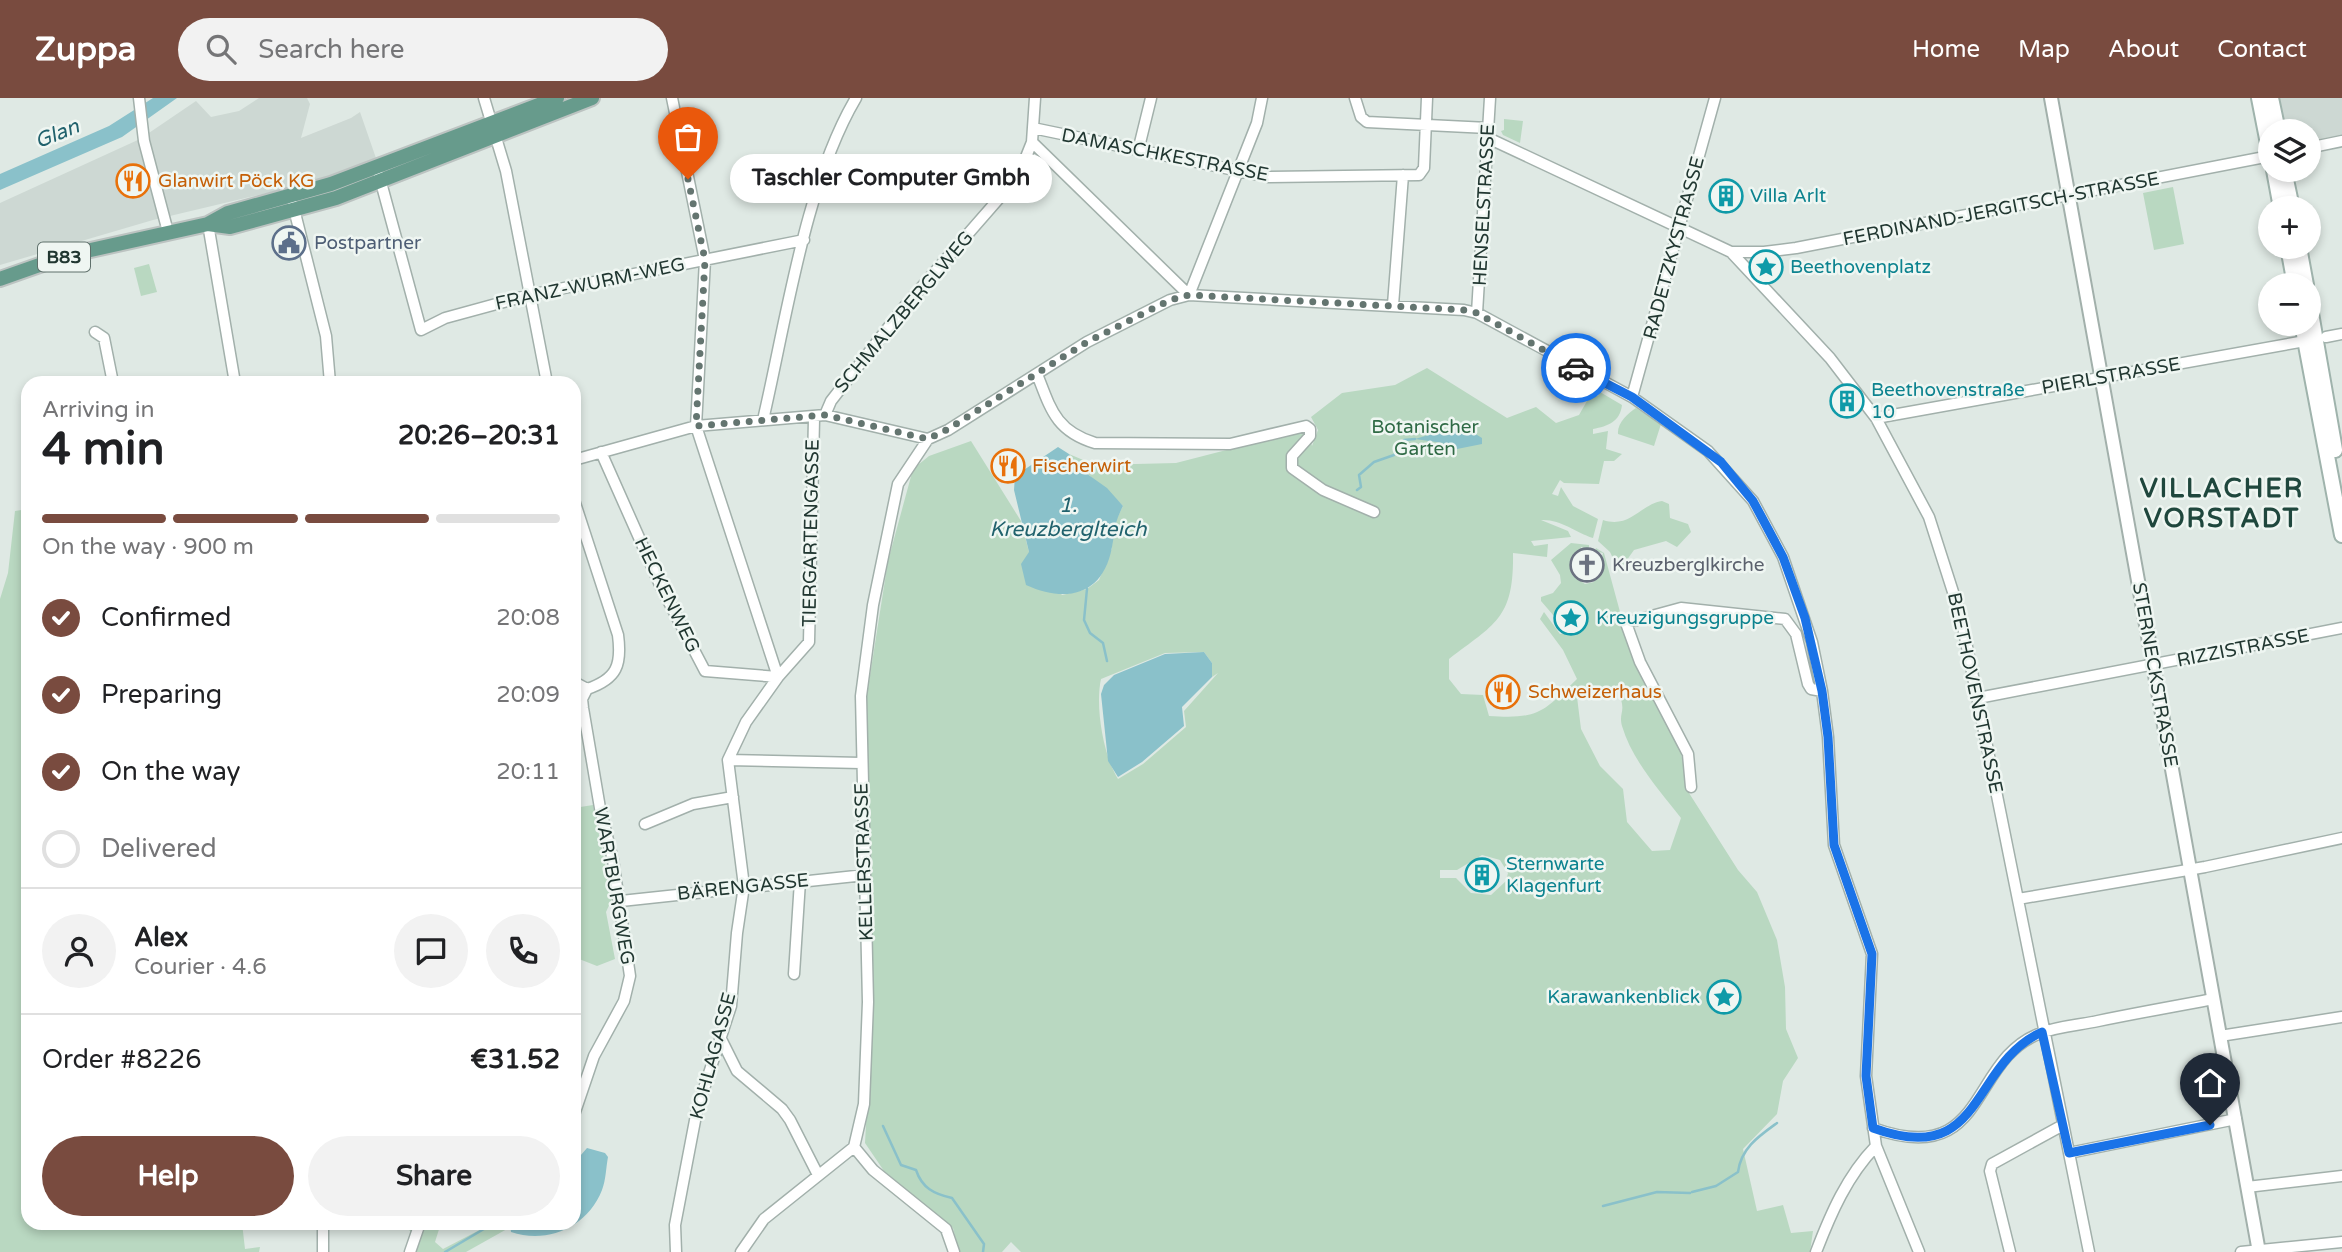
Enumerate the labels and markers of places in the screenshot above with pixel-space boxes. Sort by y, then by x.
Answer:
pin [658,107,718,179]
callout: Taschler Computer Gmbh [730,154,1052,204]
restaurant icon: Glanwirt Pöck KG [114,162,152,200]
place label: Glanwirt Pöck KG [158,170,314,192]
building icon: Villa Arlt [1707,177,1745,215]
place label: Villa Arlt [1750,185,1826,207]
public building icon: Postpartner [270,224,308,262]
place label: Postpartner [314,232,422,254]
place icon: Beethovenplatz [1747,248,1785,286]
place label: Beethovenplatz [1790,256,1931,278]
place label: Beethovenstraße 10 [1871,379,2025,423]
building icon: Beethovenstraße 10 [1828,382,1866,420]
restaurant icon: Fischerwirt [989,447,1027,485]
place label: Fischerwirt [1032,455,1131,477]
church icon: Kreuzberglkirche [1568,546,1606,584]
place label: Kreuzberglkirche [1612,554,1765,576]
place icon: Kreuzigungsgruppe [1552,599,1590,637]
place label: Kreuzigungsgruppe [1596,607,1774,629]
restaurant icon: Schweizerhaus [1484,673,1522,711]
place label: Schweizerhaus [1528,681,1662,703]
place label: Sternwarte Klagenfurt [1506,853,1605,897]
building icon: Sternwarte Klagenfurt [1463,856,1501,894]
place icon: Karawankenblick [1705,978,1743,1016]
place label: Karawankenblick [1547,986,1700,1008]
pin [2180,1053,2240,1125]

